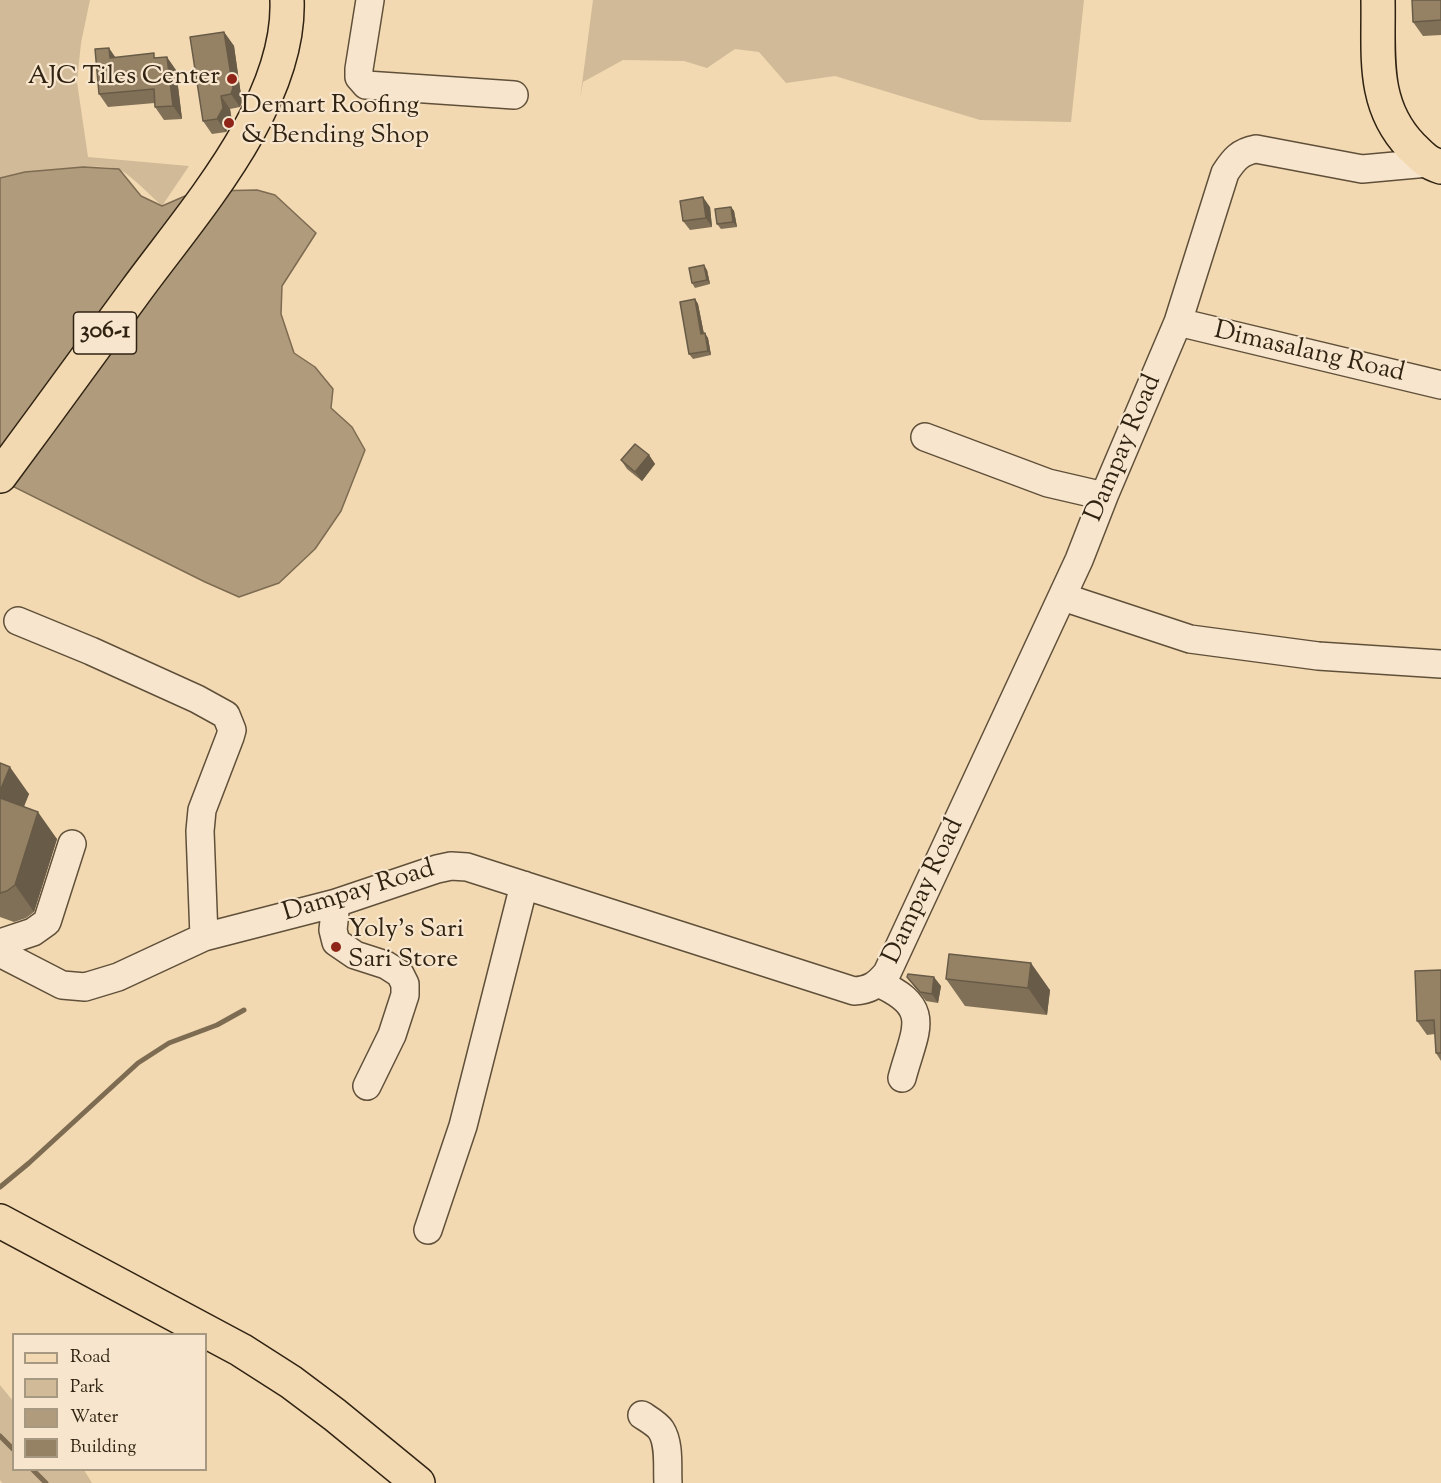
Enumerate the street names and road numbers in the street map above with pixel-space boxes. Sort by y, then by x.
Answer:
road number: 306-1 [74,312,136,354]
street label: Dimasalang Road [1211,317,1407,391]
street label: Dampay Road [1080,371,1170,527]
street label: Dampay Road [878,814,972,970]
street label: Dampay Road [279,855,439,931]

